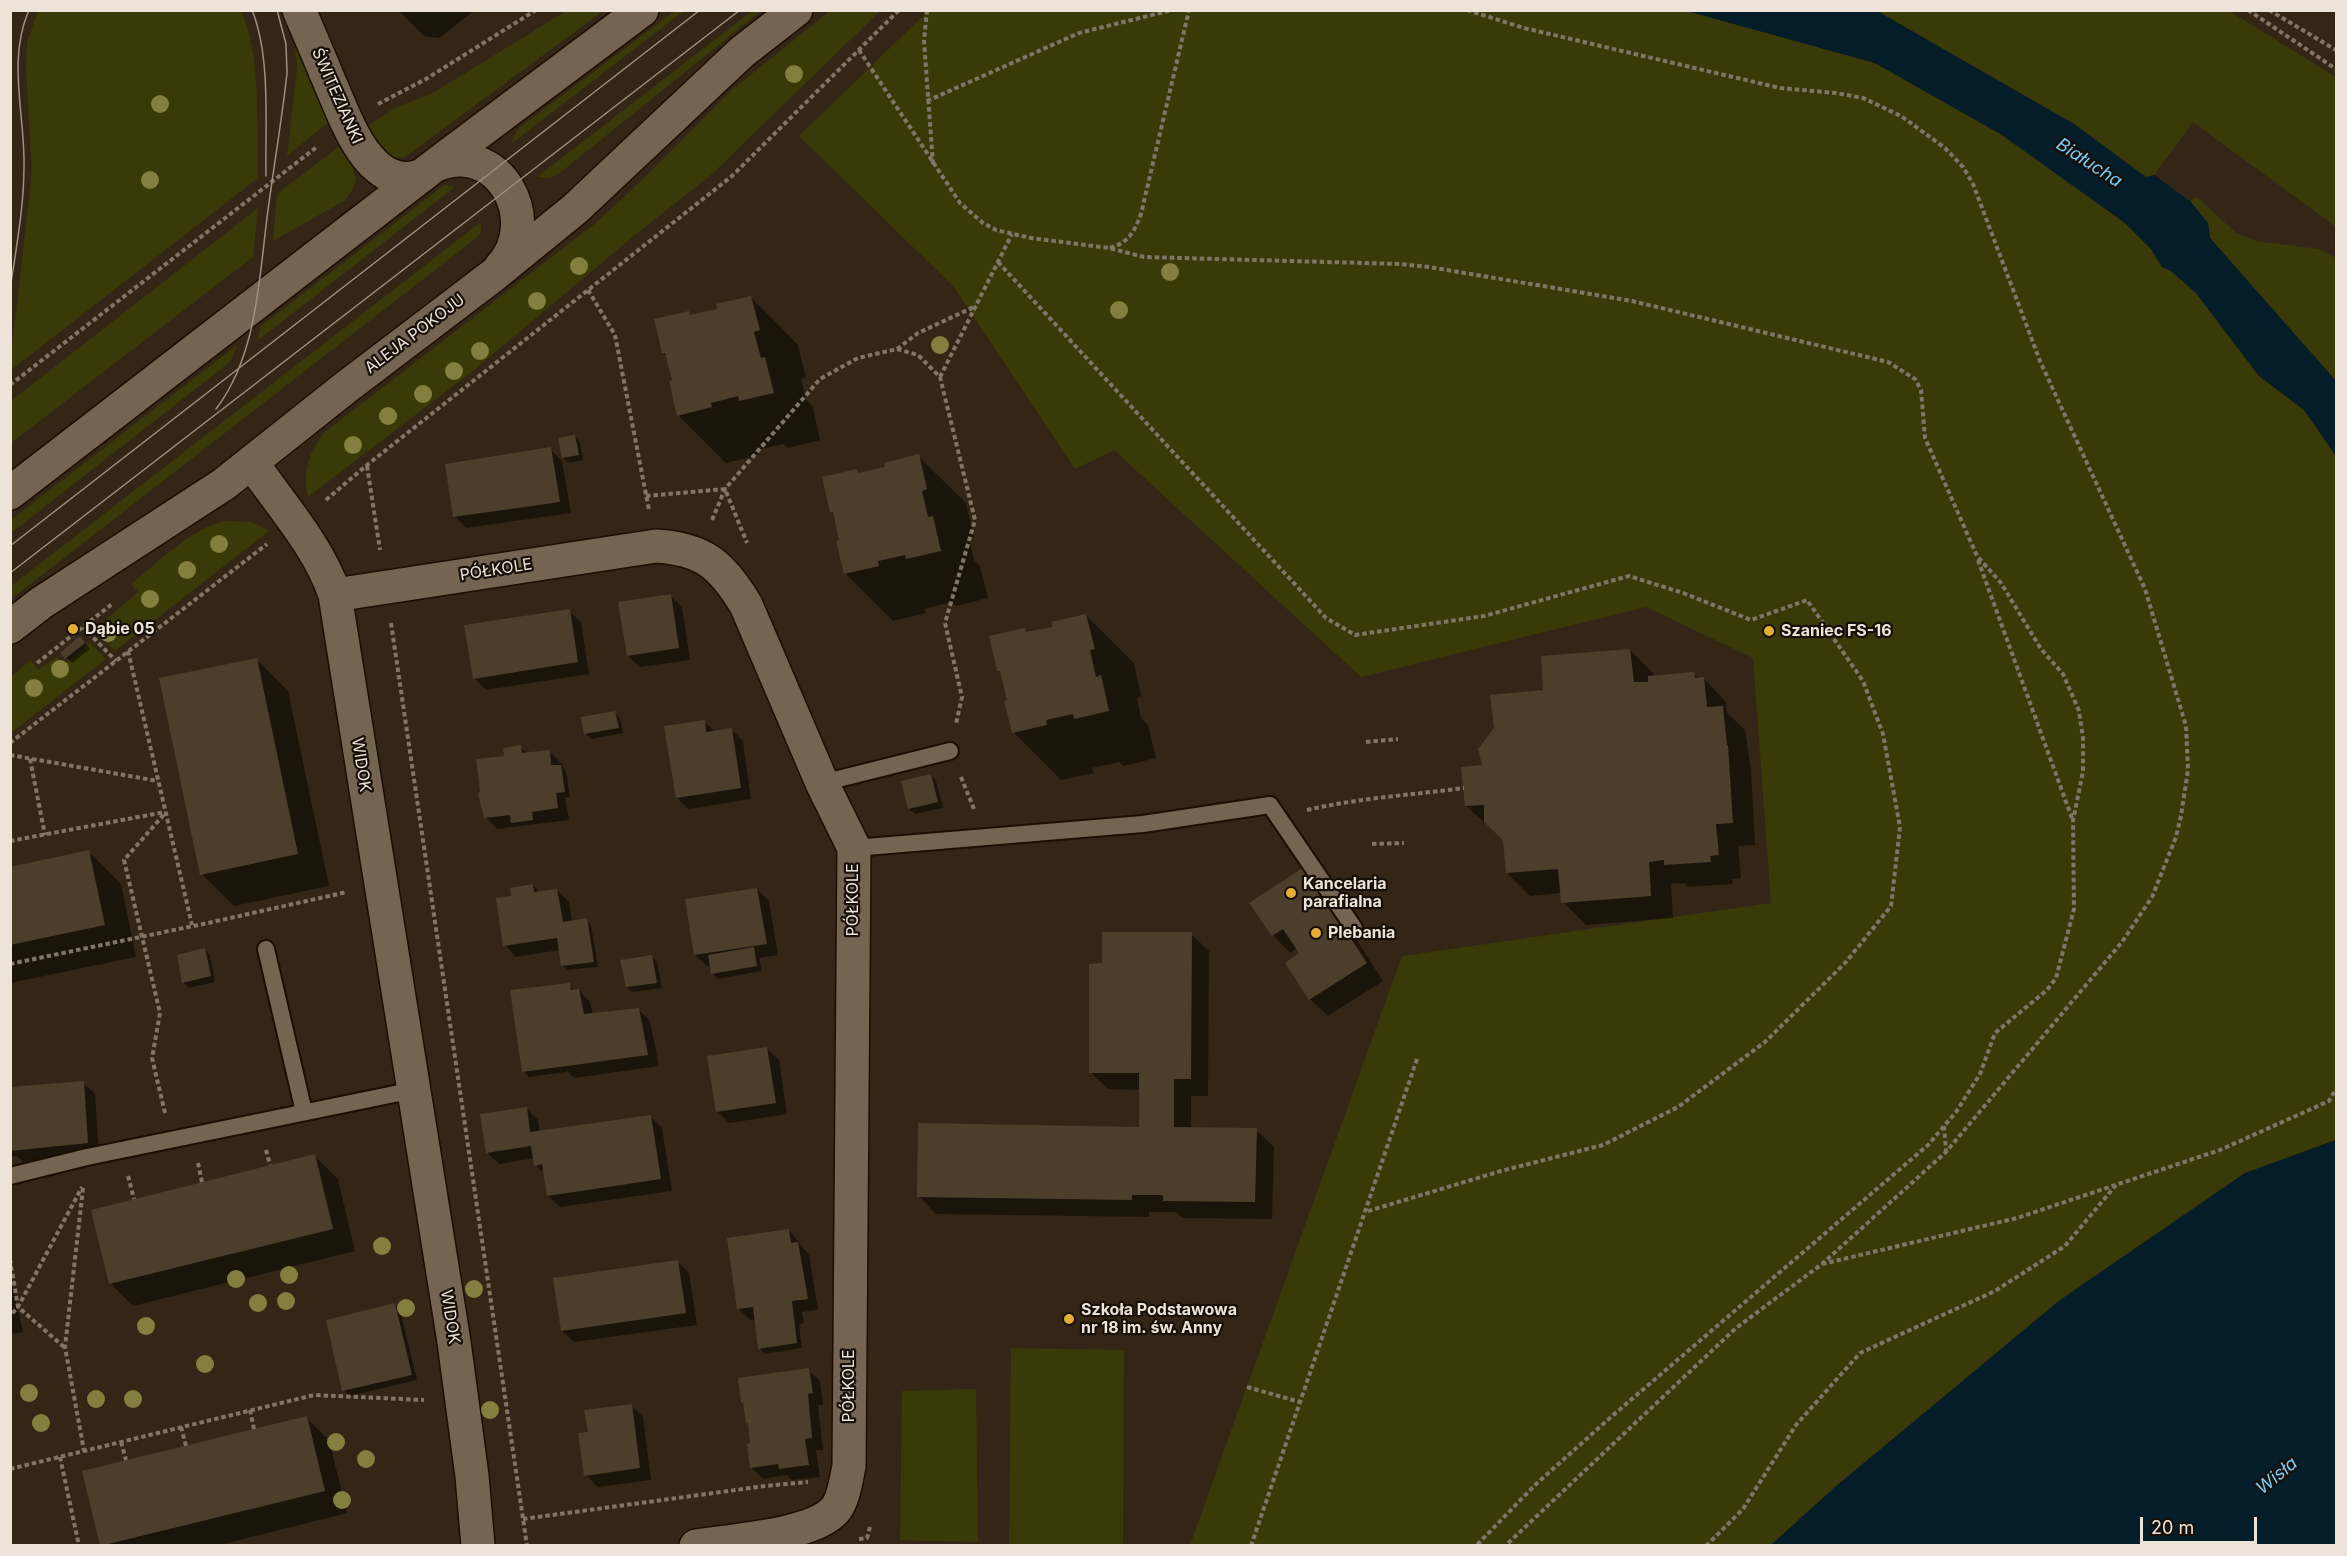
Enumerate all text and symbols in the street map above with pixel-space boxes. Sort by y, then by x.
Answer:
street label: ŚWITEZIANKI [307,45,367,147]
water label: Białucha [2052,134,2126,192]
street label: ALEJA POKOJU [361,290,469,378]
street label: PÓŁKOLE [458,555,534,585]
place label: Dąbie 05 [85,619,155,639]
place label: Szaniec FS-16 [1781,621,1892,641]
marker: Dąbie 05 [66,622,80,636]
marker: Szaniec FS-16 [1762,624,1776,638]
street label: WIDOK [347,737,375,793]
street label: PÓŁKOLE [843,863,863,937]
place label: Kancelaria parafialna [1303,874,1387,912]
marker: Kancelaria parafialna [1284,886,1298,900]
place label: Plebania [1328,923,1395,943]
marker: Plebania [1309,926,1323,940]
street label: WIDOK [436,1289,464,1345]
place label: Szkoła Podstawowa nr 18 im. św. Anny [1081,1300,1237,1338]
marker: Szkoła Podstawowa nr 18 im. św. Anny [1062,1312,1076,1326]
street label: PÓŁKOLE [839,1349,859,1423]
water label: Wisła [2252,1453,2302,1499]
scale bar [2143,1505,2260,1543]
text: 20 m [2151,1517,2194,1538]

